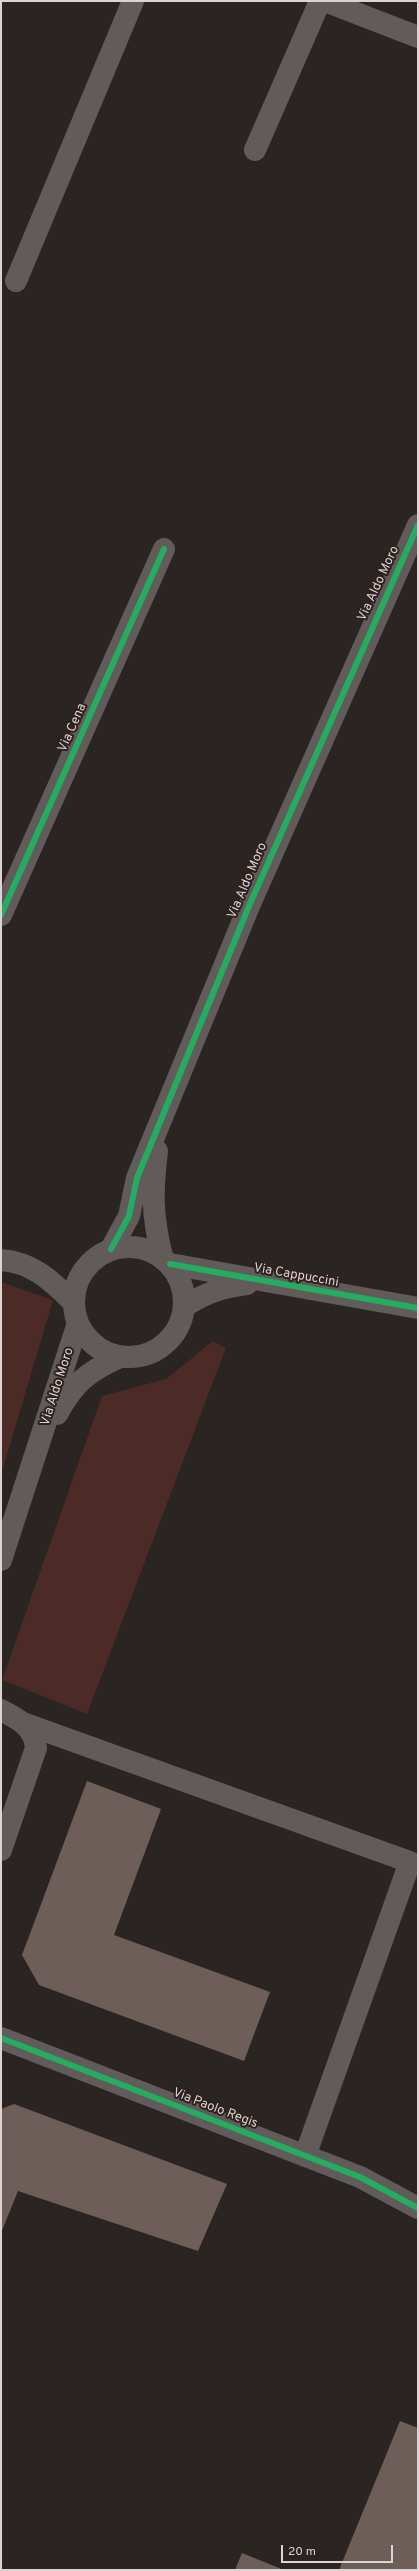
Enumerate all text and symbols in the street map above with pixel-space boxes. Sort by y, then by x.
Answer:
street label: Via Aldo Moro [355,544,403,624]
street label: Via Cena [55,701,91,755]
street label: Via Aldo Moro [225,841,271,921]
street label: Via Cappuccini [252,1261,340,1291]
street label: Via Aldo Moro [38,1346,78,1428]
street label: Via Paolo Regis [170,2086,260,2132]
scale bar [283,2537,395,2563]
text: 20 m [288,2544,316,2560]

